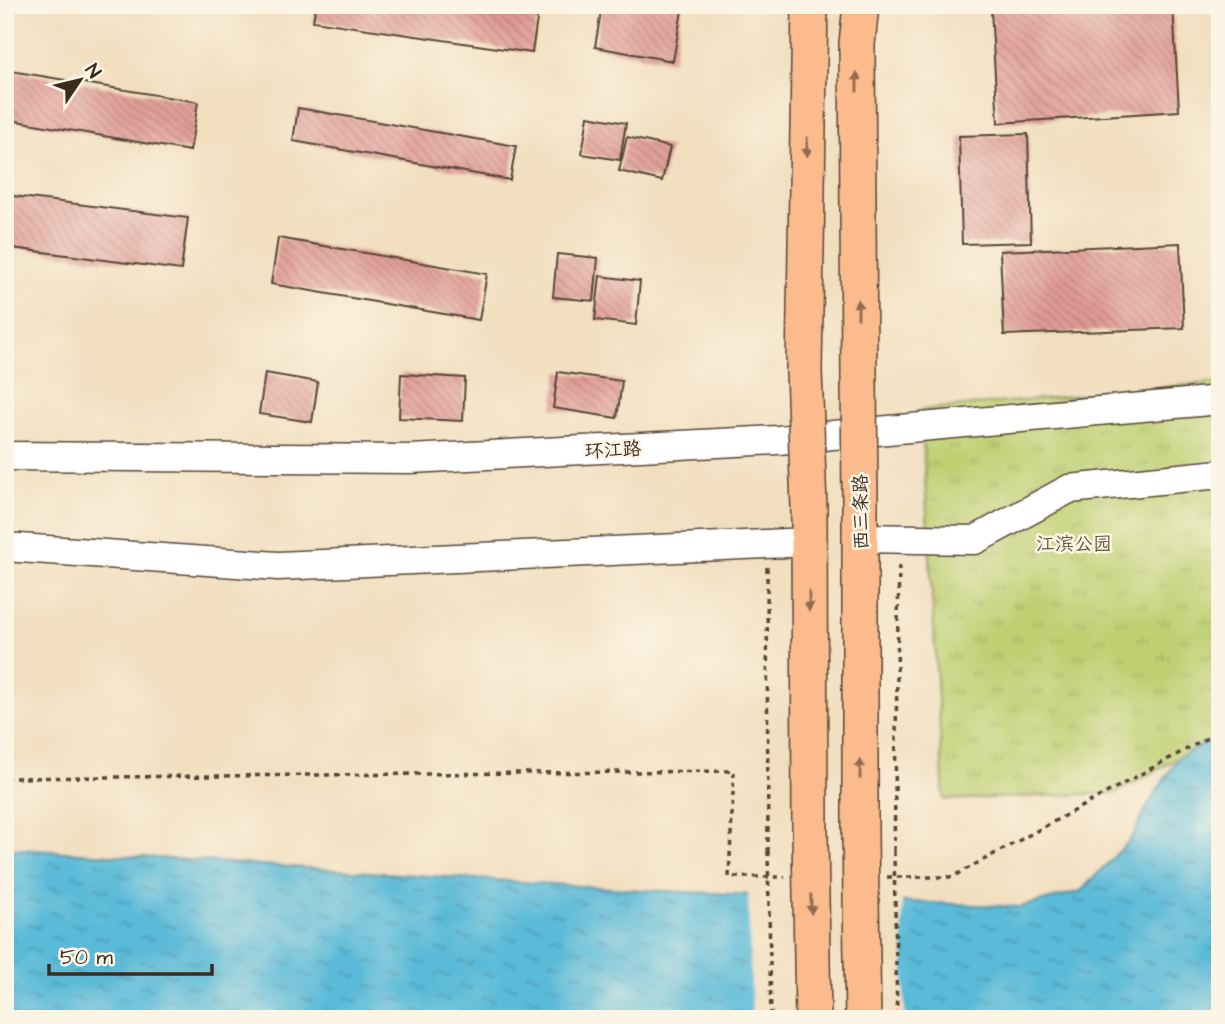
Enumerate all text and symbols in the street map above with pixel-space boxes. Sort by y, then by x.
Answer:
north arrow [46,46,116,116]
text: N [78,58,107,84]
one-way arrow [851,71,863,93]
one-way arrow [801,136,813,158]
one-way arrow [852,298,864,320]
street label: 环江路 [584,436,642,465]
street label: 西三条路 [847,474,876,550]
park label: 江滨公园 [1036,531,1112,558]
one-way arrow [803,590,815,612]
one-way arrow [854,758,866,780]
one-way arrow [805,893,817,915]
scale bar [49,933,212,977]
text: 50 m [60,943,114,972]

